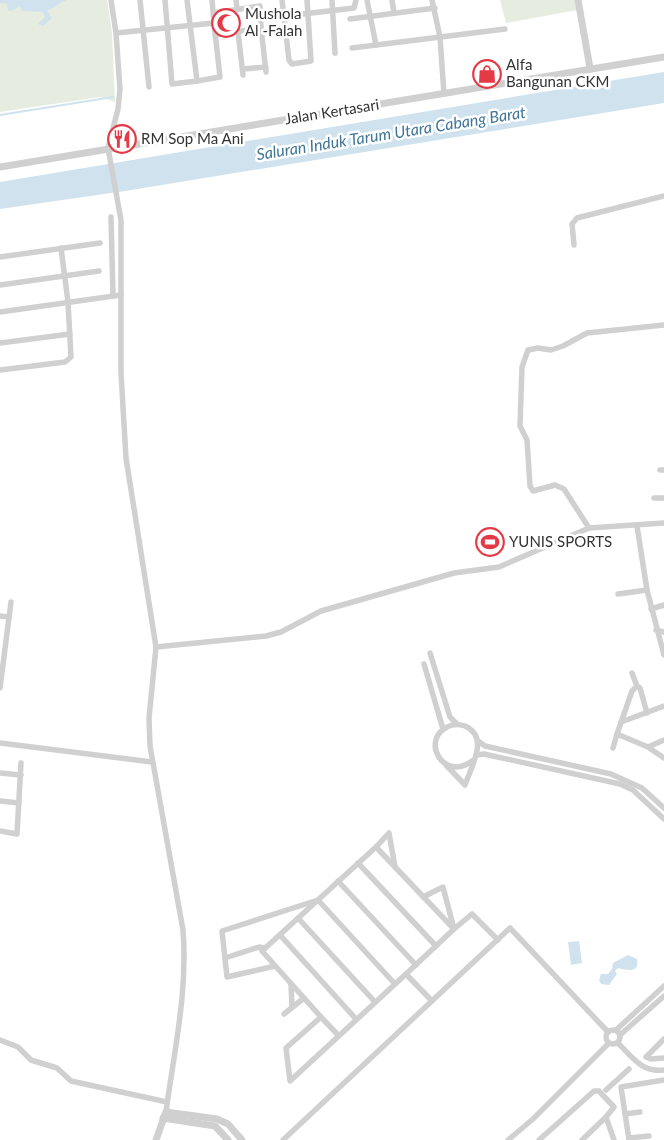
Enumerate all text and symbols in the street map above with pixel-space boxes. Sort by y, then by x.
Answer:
place label: Mushola Al -Falah [245,4,302,39]
mosque icon: Mushola Al -Falah [211,8,241,38]
place label: Alfa Bangunan CKM [506,55,609,90]
shop icon: Alfa Bangunan CKM [472,59,502,89]
street label: Jalan Kertasari [283,95,380,127]
water label: Saluran Induk Tarum Utara Cabang Barat [255,102,527,163]
restaurant icon: RM Sop Ma Ani [107,124,137,154]
place label: RM Sop Ma Ani [141,129,244,147]
sports icon: YUNIS SPORTS [475,527,505,557]
place label: YUNIS SPORTS [509,532,612,550]

